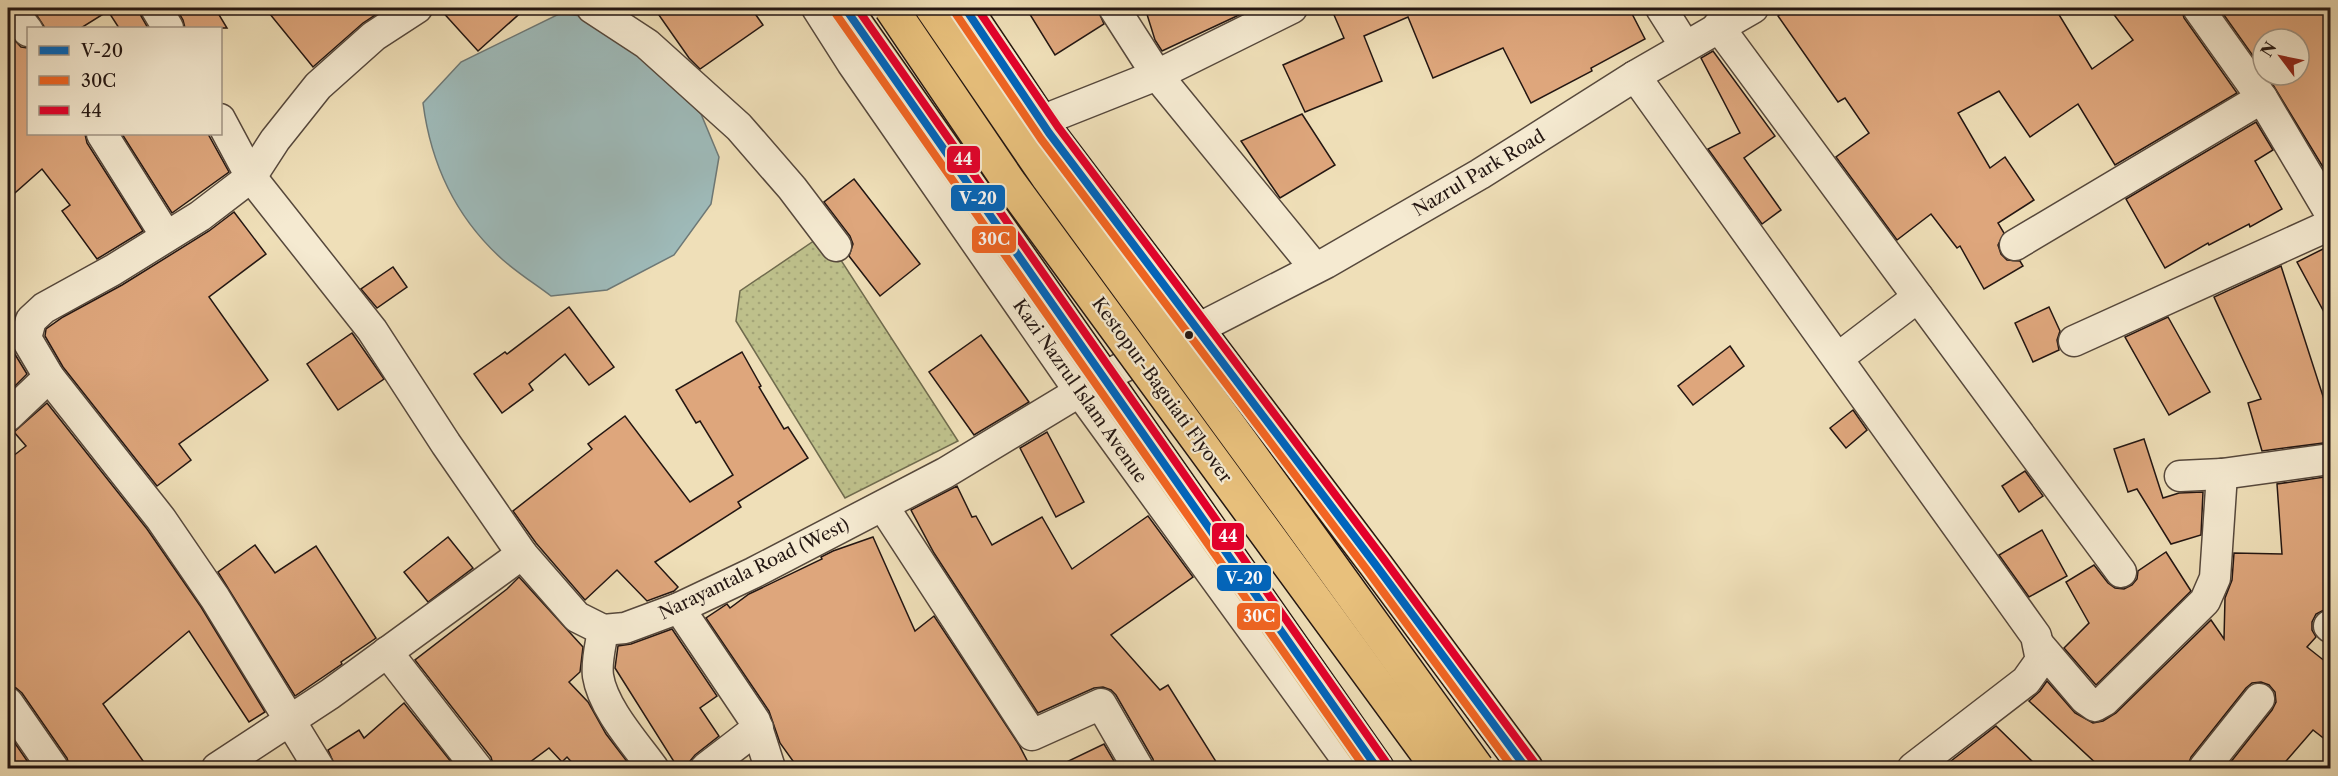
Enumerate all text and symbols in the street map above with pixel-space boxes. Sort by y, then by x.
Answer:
legend [27,27,222,135]
north arrow [2251,27,2311,87]
text: N [2256,38,2280,60]
text: V-20 [80,40,123,62]
text: 30C [81,70,116,92]
text: 44 [81,100,102,122]
street label: Nazrul Park Road [1409,125,1549,221]
line badge: 44 [946,145,981,174]
text: 44 [954,149,972,169]
line badge: V-20 [950,184,1006,212]
text: V-20 [958,188,997,208]
line badge: 30C [971,225,1017,254]
text: 30C [978,229,1010,249]
street label: Kestopur-Baguiati Flyover [1087,293,1237,487]
street label: Kazi Nazrul Islam Avenue [1008,295,1152,487]
unlabelled marker [1183,329,1195,341]
street label: Narayantala Road (West) [655,513,853,625]
line badge: 44 [1211,522,1245,551]
text: 44 [1219,526,1237,546]
line badge: V-20 [1216,564,1272,592]
text: V-20 [1224,568,1263,588]
line badge: 30C [1236,602,1281,631]
text: 30C [1243,606,1275,626]

